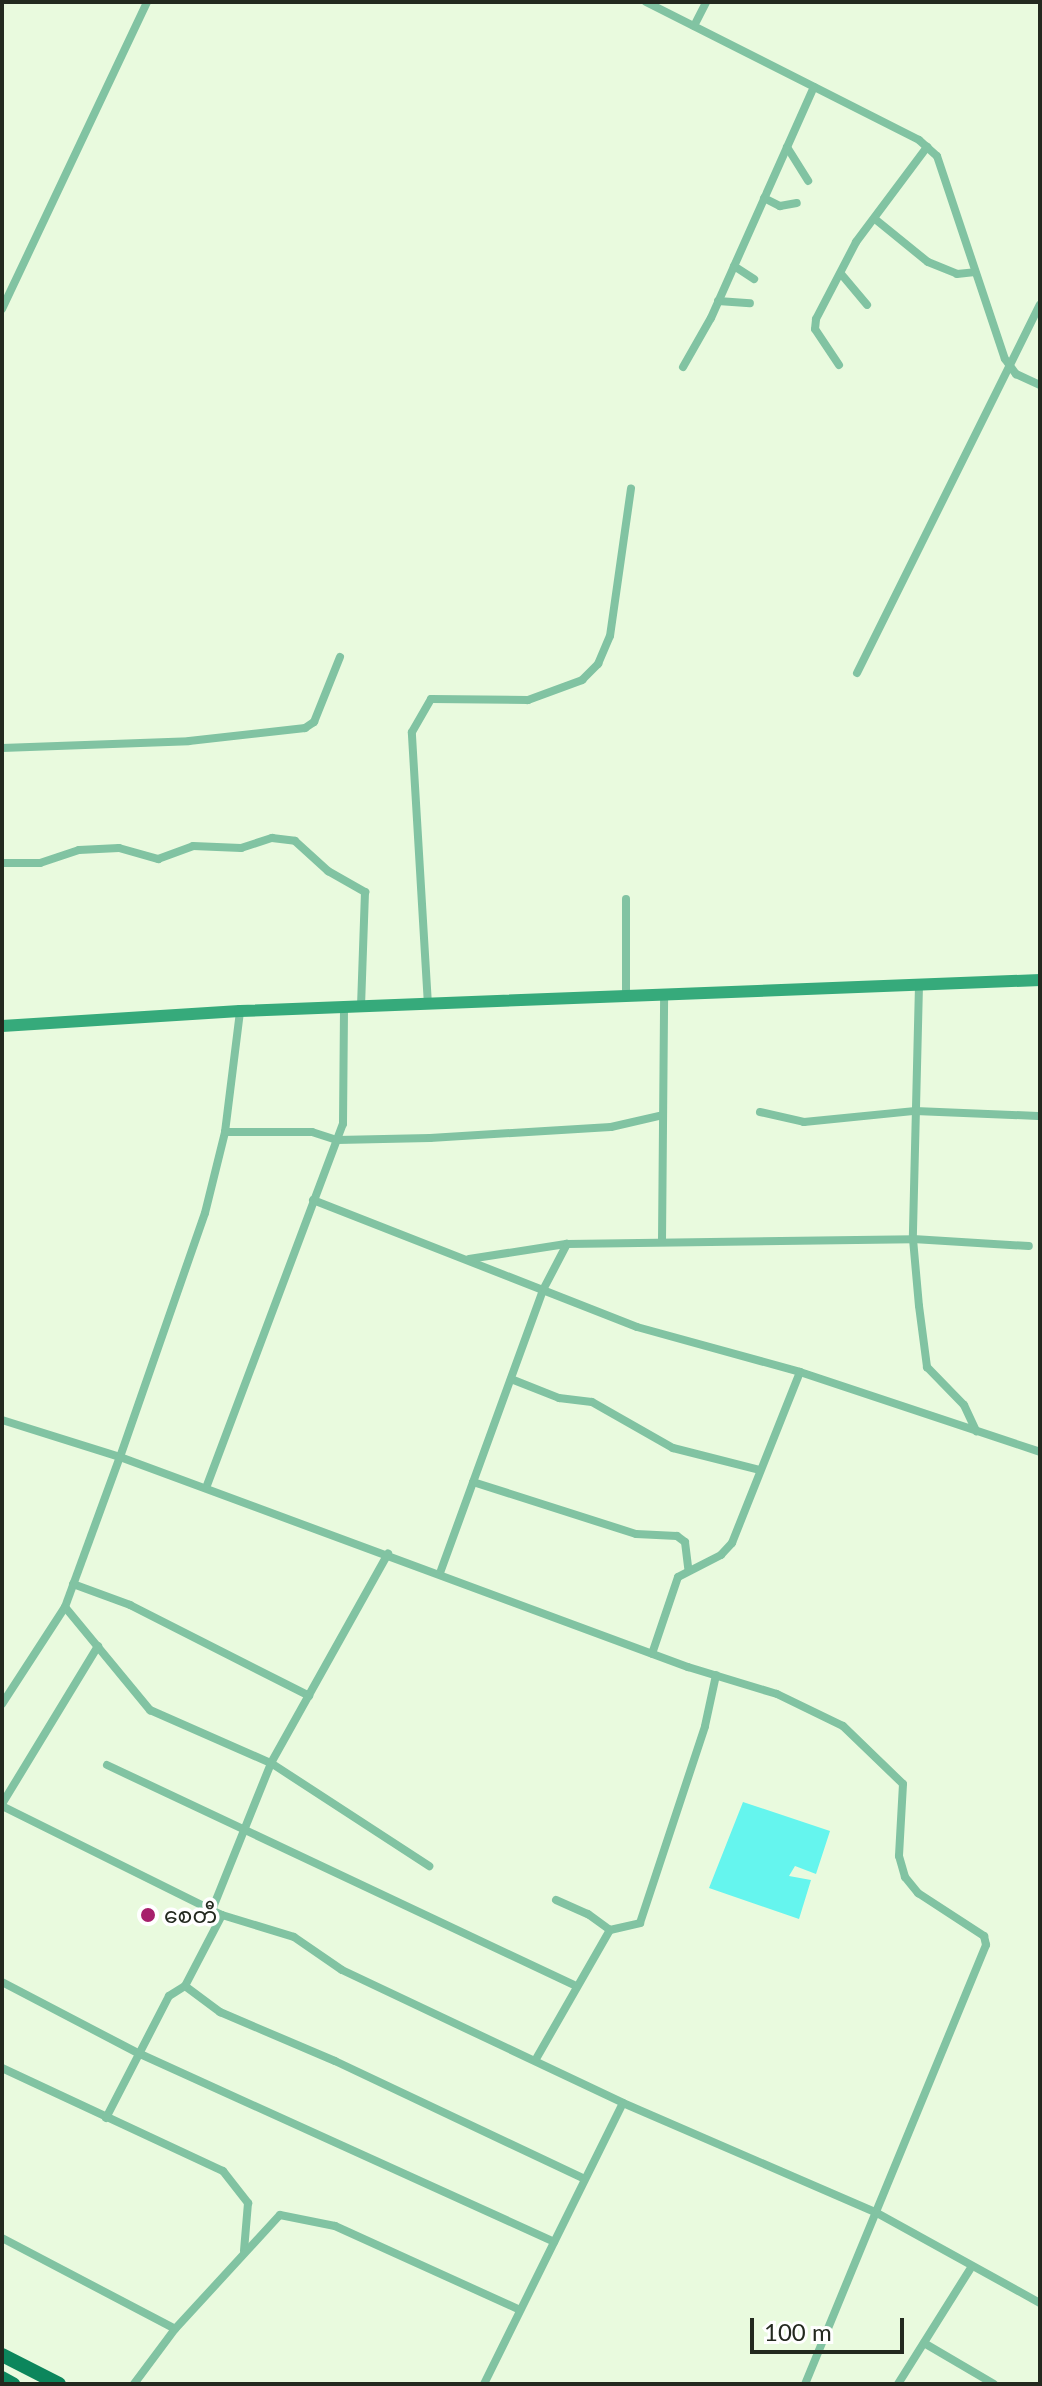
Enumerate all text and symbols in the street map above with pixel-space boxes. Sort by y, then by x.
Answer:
place label: စေတီ [164,1902,217,1928]
marker: စေတီ [139,1906,157,1924]
scale bar [754,2302,908,2352]
text: 100 m [764,2317,832,2346]

